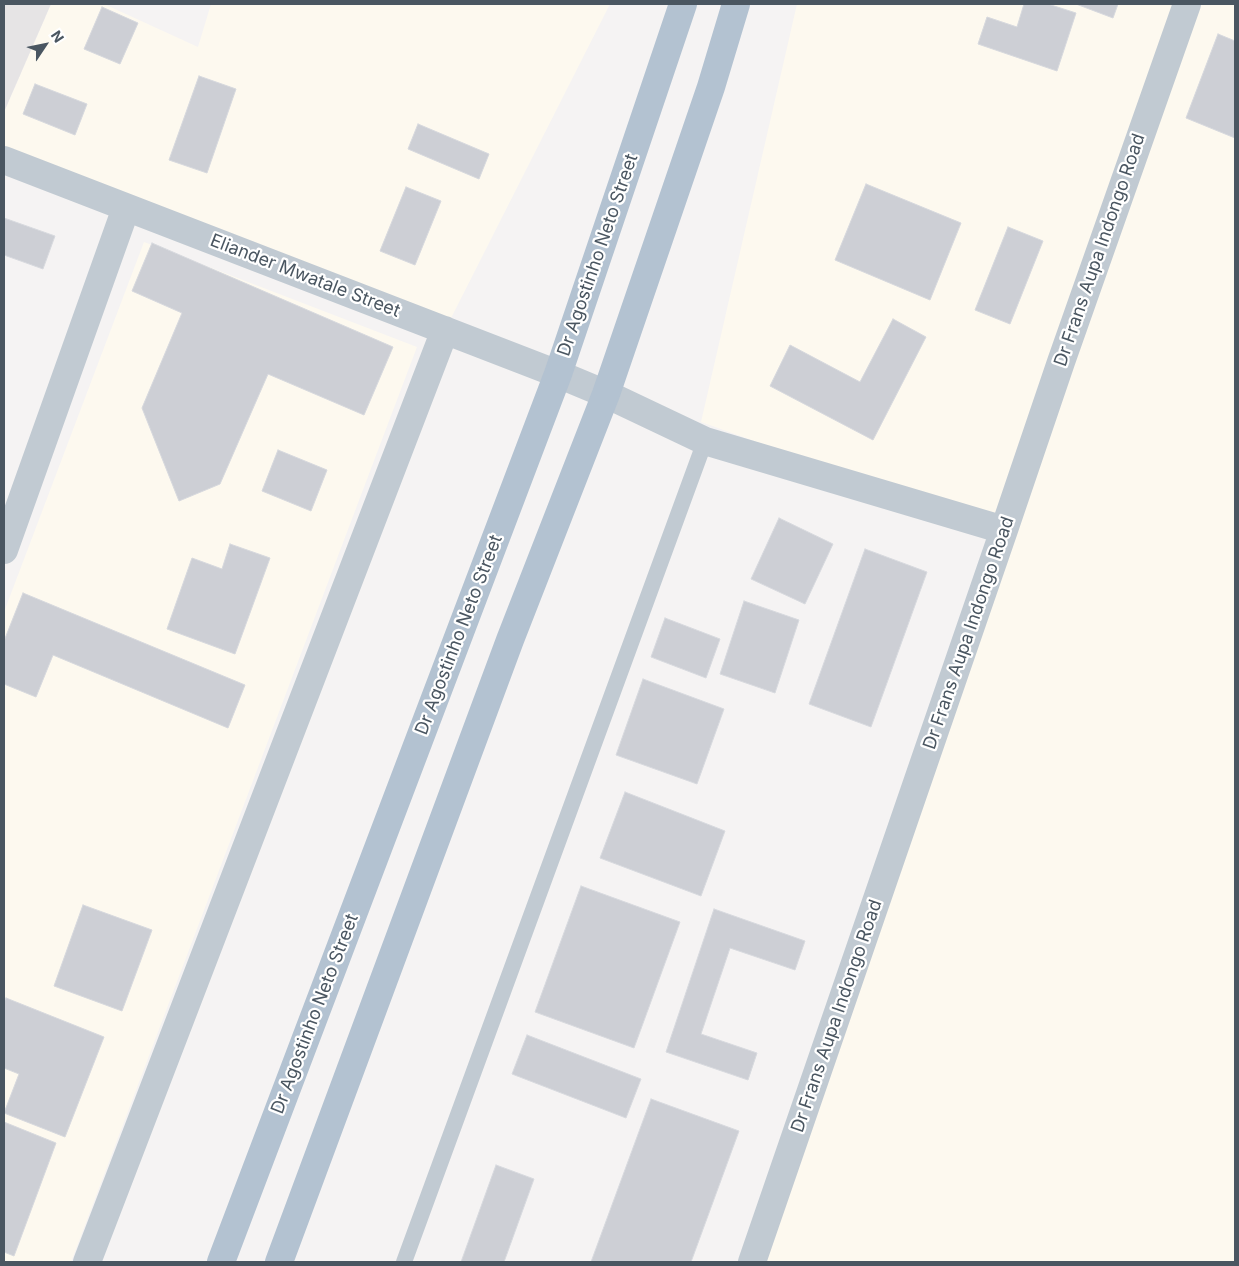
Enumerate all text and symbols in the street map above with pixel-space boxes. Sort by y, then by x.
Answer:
north arrow [20,20,70,70]
text: N [48,27,68,46]
street label: Dr Frans Aupa Indongo Road [1050,131,1150,369]
street label: Dr Agostinho Neto Street [553,151,643,359]
street label: Eliander Mwatale Street [207,230,403,322]
street label: Dr Frans Aupa Indongo Road [919,514,1019,752]
street label: Dr Agostinho Neto Street [411,532,507,738]
street label: Dr Frans Aupa Indongo Road [787,897,887,1135]
street label: Dr Agostinho Neto Street [267,911,363,1117]

